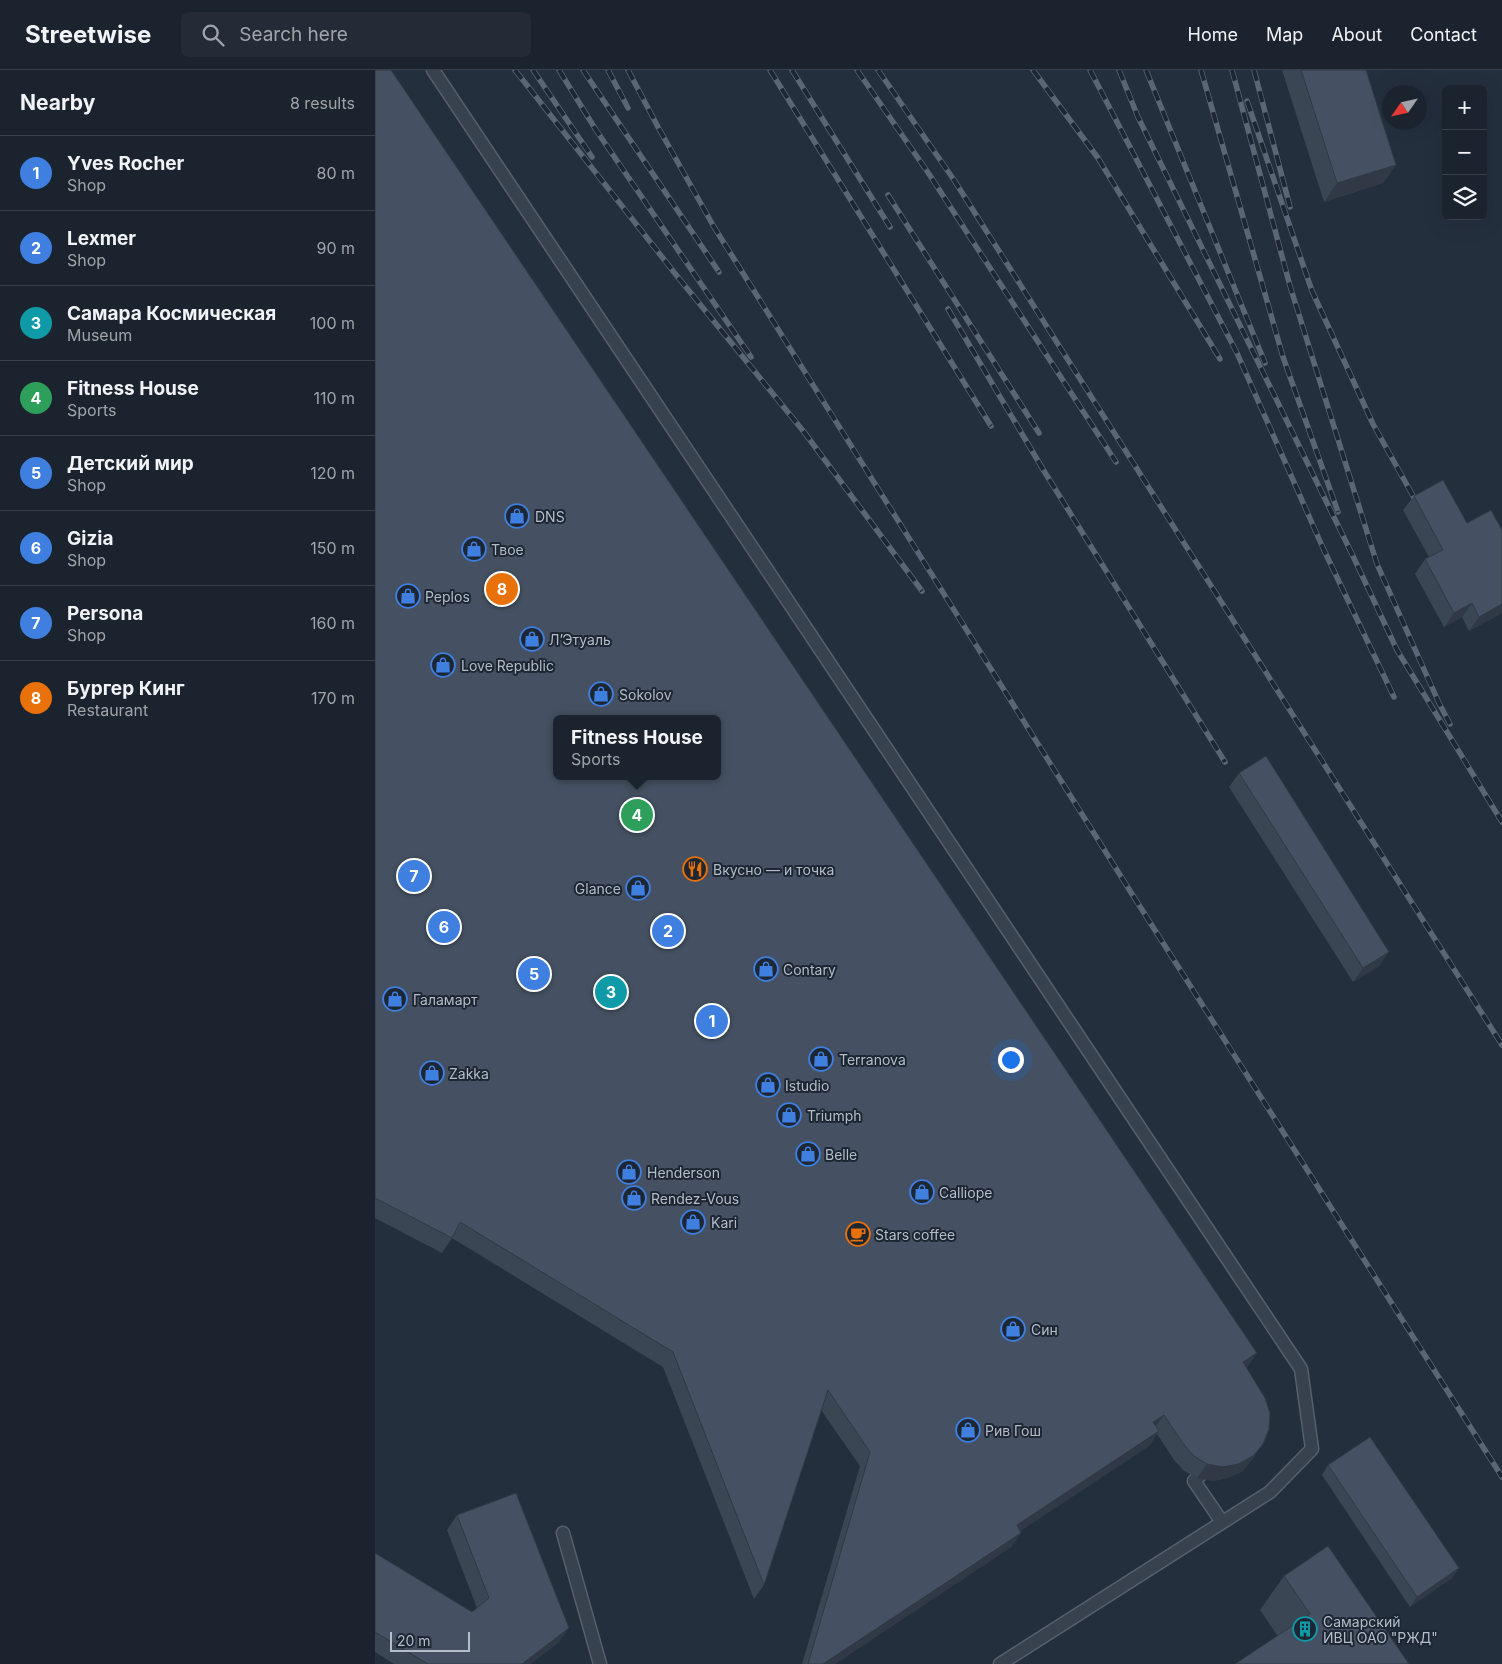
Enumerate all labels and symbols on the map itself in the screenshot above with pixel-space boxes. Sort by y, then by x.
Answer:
north arrow [1382,85,1427,130]
shop icon: DNS [504,503,530,529]
place label: DNS [535,508,565,525]
shop icon: Твое [461,536,487,562]
place label: Твое [491,541,524,558]
pin: 8 [486,570,518,608]
shop icon: Peplos [395,583,421,609]
place label: Peplos [425,588,470,605]
shop icon: Л’Этуаль [519,626,545,652]
place label: Л’Этуаль [549,631,611,648]
shop icon: Love Republic [430,652,456,678]
place label: Love Republic [461,657,554,674]
shop icon: Sokolov [588,681,614,707]
place label: Sokolov [619,686,672,703]
pin: 4 [621,796,653,834]
restaurant icon: Вкусно — и точка [682,856,708,882]
pin: 7 [398,857,430,895]
place label: Вкусно — и точка [713,861,834,878]
shop icon: Glance [625,875,651,901]
place label: Glance [575,880,621,897]
pin: 6 [428,908,460,946]
pin: 2 [652,912,684,950]
pin: 5 [518,955,550,993]
shop icon: Contary [753,956,779,982]
place label: Contary [783,961,836,978]
pin: 3 [595,973,627,1011]
shop icon: Галамарт [382,986,408,1012]
place label: Галамарт [413,991,478,1008]
pin: 1 [696,1002,728,1040]
shop icon: Terranova [808,1046,834,1072]
your location [998,1047,1024,1073]
place label: Terranova [839,1051,906,1068]
shop icon: Zakka [419,1060,445,1086]
place label: Zakka [449,1065,489,1082]
shop icon: Istudio [755,1072,781,1098]
place label: Istudio [785,1077,829,1094]
shop icon: Triumph [776,1102,802,1128]
place label: Triumph [807,1107,862,1124]
shop icon: Belle [795,1141,821,1167]
place label: Belle [825,1146,857,1163]
shop icon: Henderson [616,1159,642,1185]
place label: Henderson [647,1164,720,1181]
shop icon: Calliope [909,1179,935,1205]
place label: Calliope [939,1184,992,1201]
shop icon: Rendez-Vous [621,1185,647,1211]
place label: Rendez-Vous [651,1190,739,1207]
shop icon: Kari [680,1209,706,1235]
place label: Kari [711,1214,737,1231]
cafe icon: Stars coffee [845,1221,871,1247]
place label: Stars coffee [875,1226,955,1243]
shop icon: Син [1000,1316,1026,1342]
place label: Син [1031,1321,1058,1338]
shop icon: Рив Гош [955,1417,981,1443]
place label: Рив Гош [985,1422,1041,1439]
place label: Самарский ИВЦ ОАО "РЖД" [1323,1613,1438,1646]
building icon: Самарский ИВЦ ОАО "РЖД" [1292,1616,1318,1642]
scale bar [390,1629,470,1652]

